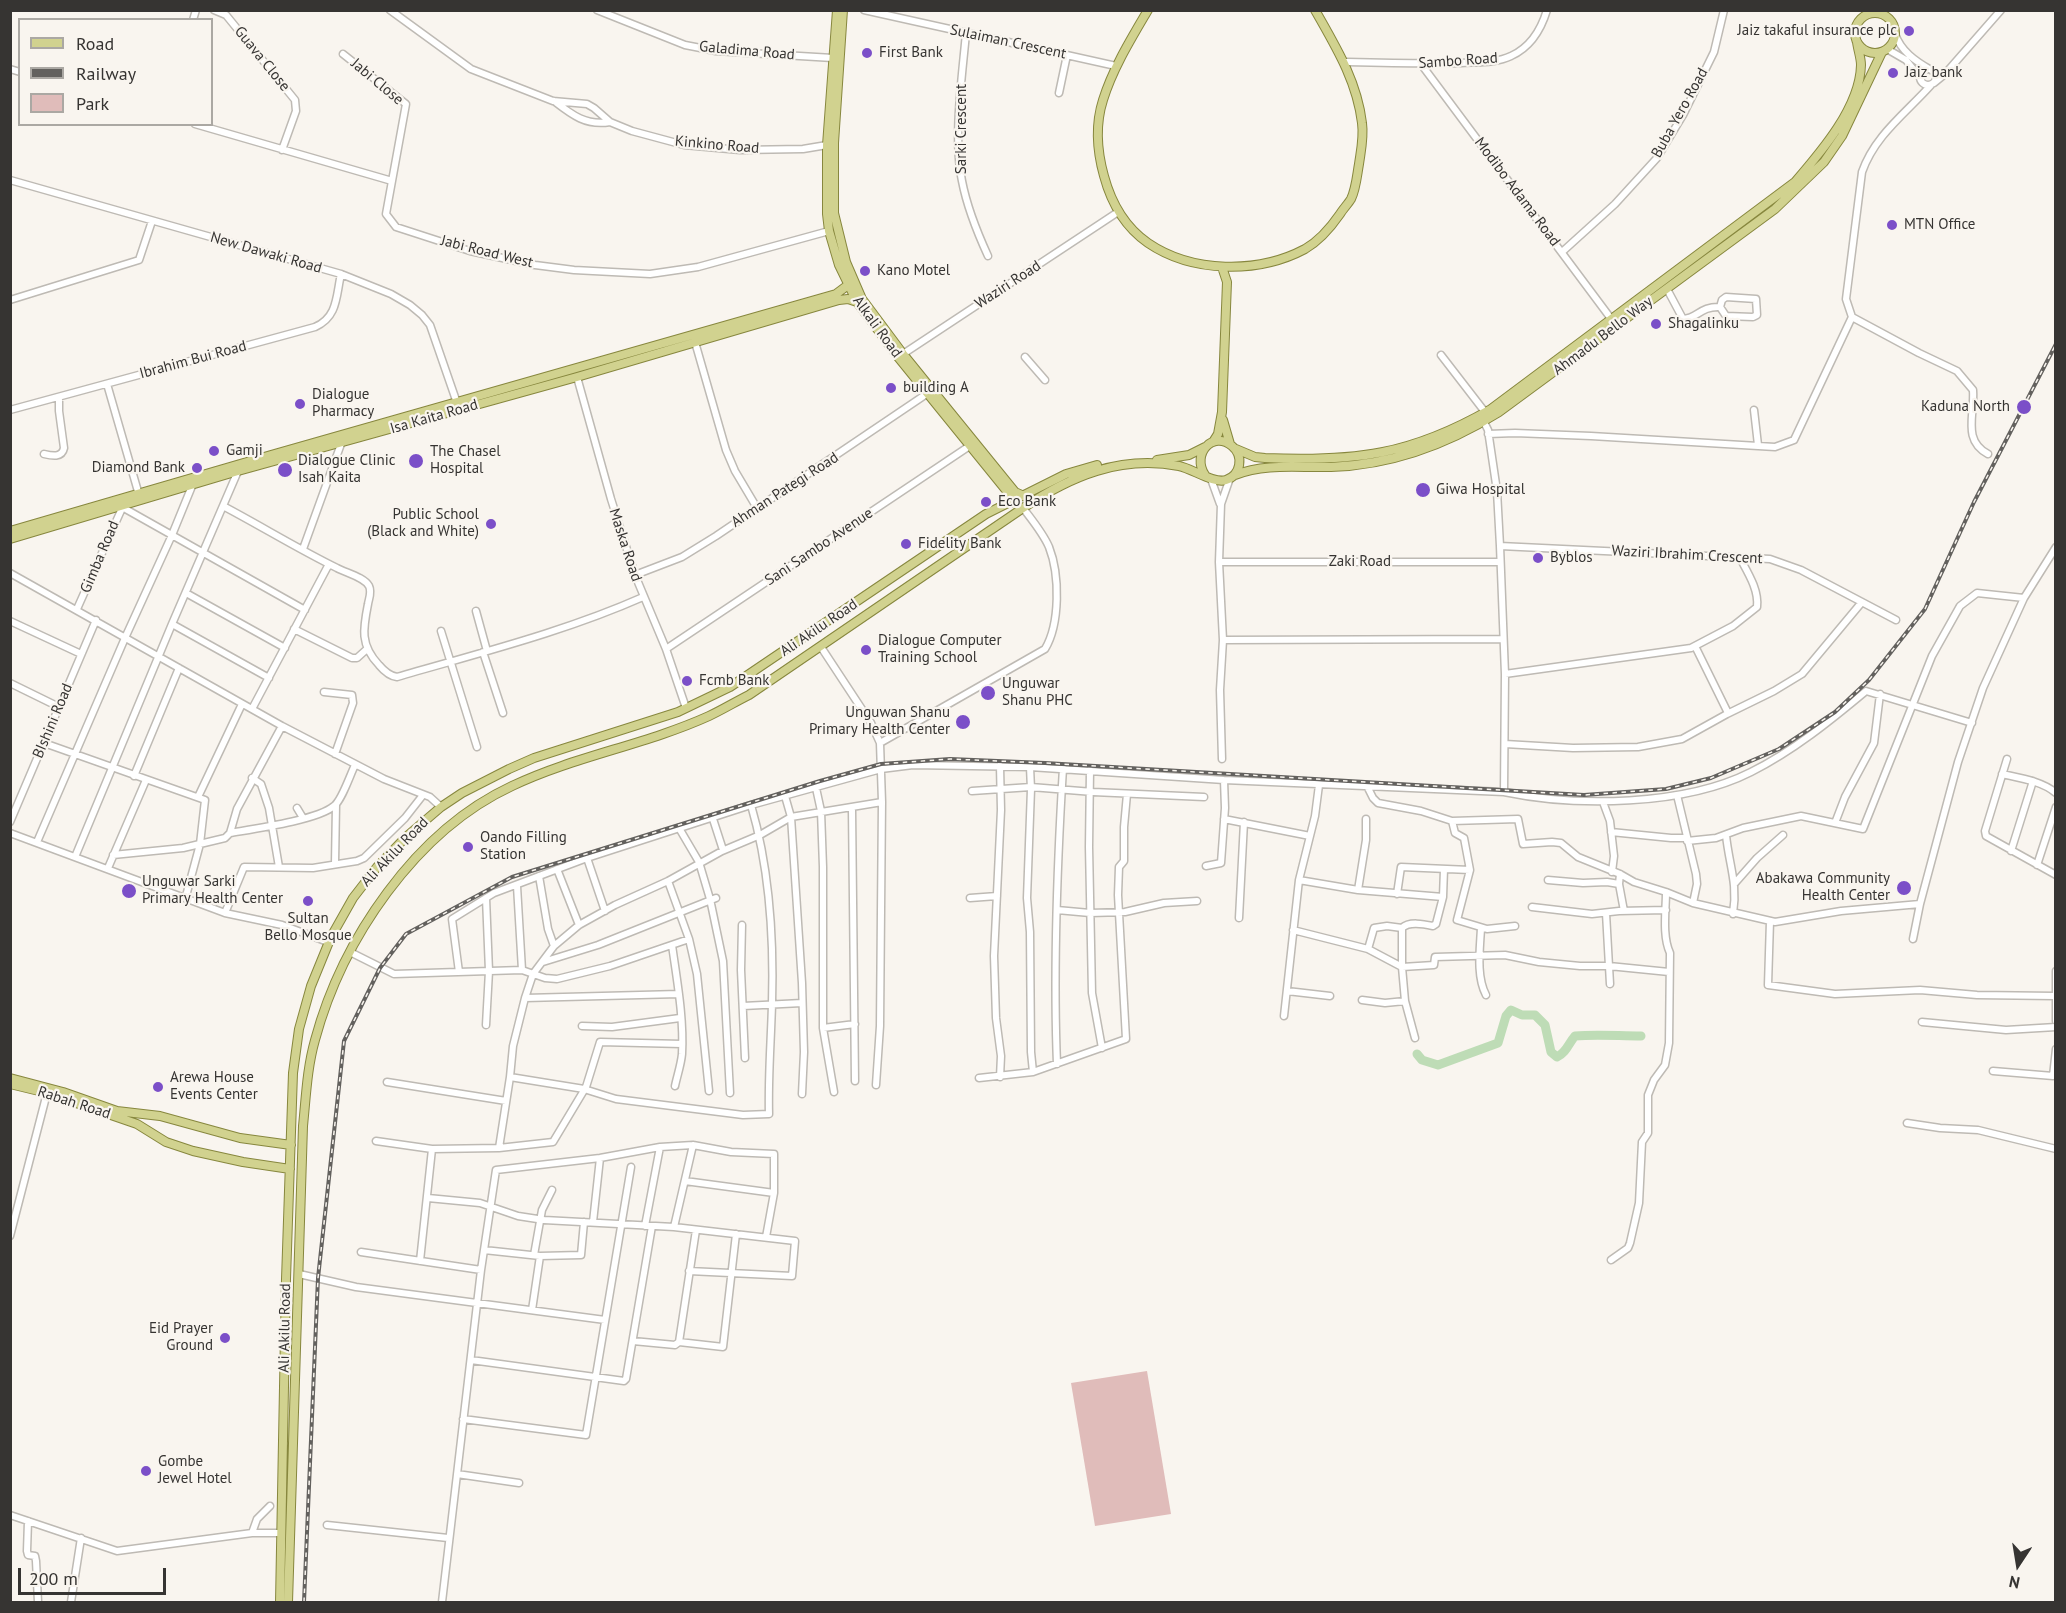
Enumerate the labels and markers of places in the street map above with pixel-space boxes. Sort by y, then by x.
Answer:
place label: Jaiz takaful insurance plc [1737,22,1897,40]
marker: Jaiz takaful insurance plc [1902,24,1916,38]
place label: First Bank [879,44,943,62]
marker: First Bank [860,46,874,60]
place label: Jaiz bank [1905,64,1962,82]
marker: Jaiz bank [1886,66,1900,80]
place label: MTN Office [1904,216,1975,234]
marker: MTN Office [1885,218,1899,232]
place label: Kano Motel [877,262,950,280]
marker: Kano Motel [858,264,872,278]
place label: Shagalinku [1668,315,1739,333]
marker: Shagalinku [1649,317,1663,331]
place label: building A [903,379,969,397]
marker: building A [884,381,898,395]
place label: Dialogue Pharmacy [312,386,374,421]
marker: Dialogue Pharmacy [293,397,307,411]
place label: Kaduna North [1921,398,2010,416]
marker: Kaduna North [2015,398,2033,416]
place label: Gamji [226,442,263,460]
place label: The Chasel Hospital [430,443,501,478]
marker: Gamji [207,444,221,458]
place label: Dialogue Clinic Isah Kaita [298,452,395,487]
marker: The Chasel Hospital [407,452,425,470]
place label: Diamond Bank [92,459,185,477]
marker: Diamond Bank [190,461,204,475]
marker: Dialogue Clinic Isah Kaita [276,461,294,479]
marker: Giwa Hospital [1414,481,1432,499]
place label: Giwa Hospital [1436,481,1525,499]
place label: Eco Bank [998,493,1056,511]
marker: Eco Bank [979,495,993,509]
place label: Public School (Black and White) [367,506,479,541]
marker: Public School (Black and White) [484,517,498,531]
place label: Fidelity Bank [918,535,1002,553]
marker: Fidelity Bank [899,537,913,551]
place label: Byblos [1550,549,1593,567]
marker: Byblos [1531,551,1545,565]
place label: Dialogue Computer Training School [878,632,1002,667]
marker: Dialogue Computer Training School [859,643,873,657]
place label: Fcmb Bank [699,672,769,690]
marker: Fcmb Bank [680,674,694,688]
place label: Unguwar Shanu PHC [1002,675,1073,710]
marker: Unguwar Shanu PHC [979,684,997,702]
place label: Unguwan Shanu Primary Health Center [809,704,950,739]
marker: Unguwan Shanu Primary Health Center [954,713,972,731]
place label: Oando Filling Station [480,829,567,864]
marker: Oando Filling Station [461,840,475,854]
place label: Abakawa Community Health Center [1756,870,1890,905]
place label: Unguwar Sarki Primary Health Center [142,873,283,908]
marker: Abakawa Community Health Center [1895,879,1913,897]
marker: Unguwar Sarki Primary Health Center [120,882,138,900]
marker: Sultan Bello Mosque [301,894,315,908]
place label: Sultan Bello Mosque [264,910,352,945]
place label: Arewa House Events Center [170,1069,258,1104]
marker: Arewa House Events Center [151,1080,165,1094]
place label: Eid Prayer Ground [149,1320,213,1355]
marker: Eid Prayer Ground [218,1331,232,1345]
place label: Gombe Jewel Hotel [158,1453,232,1488]
marker: Gombe Jewel Hotel [139,1464,153,1478]

